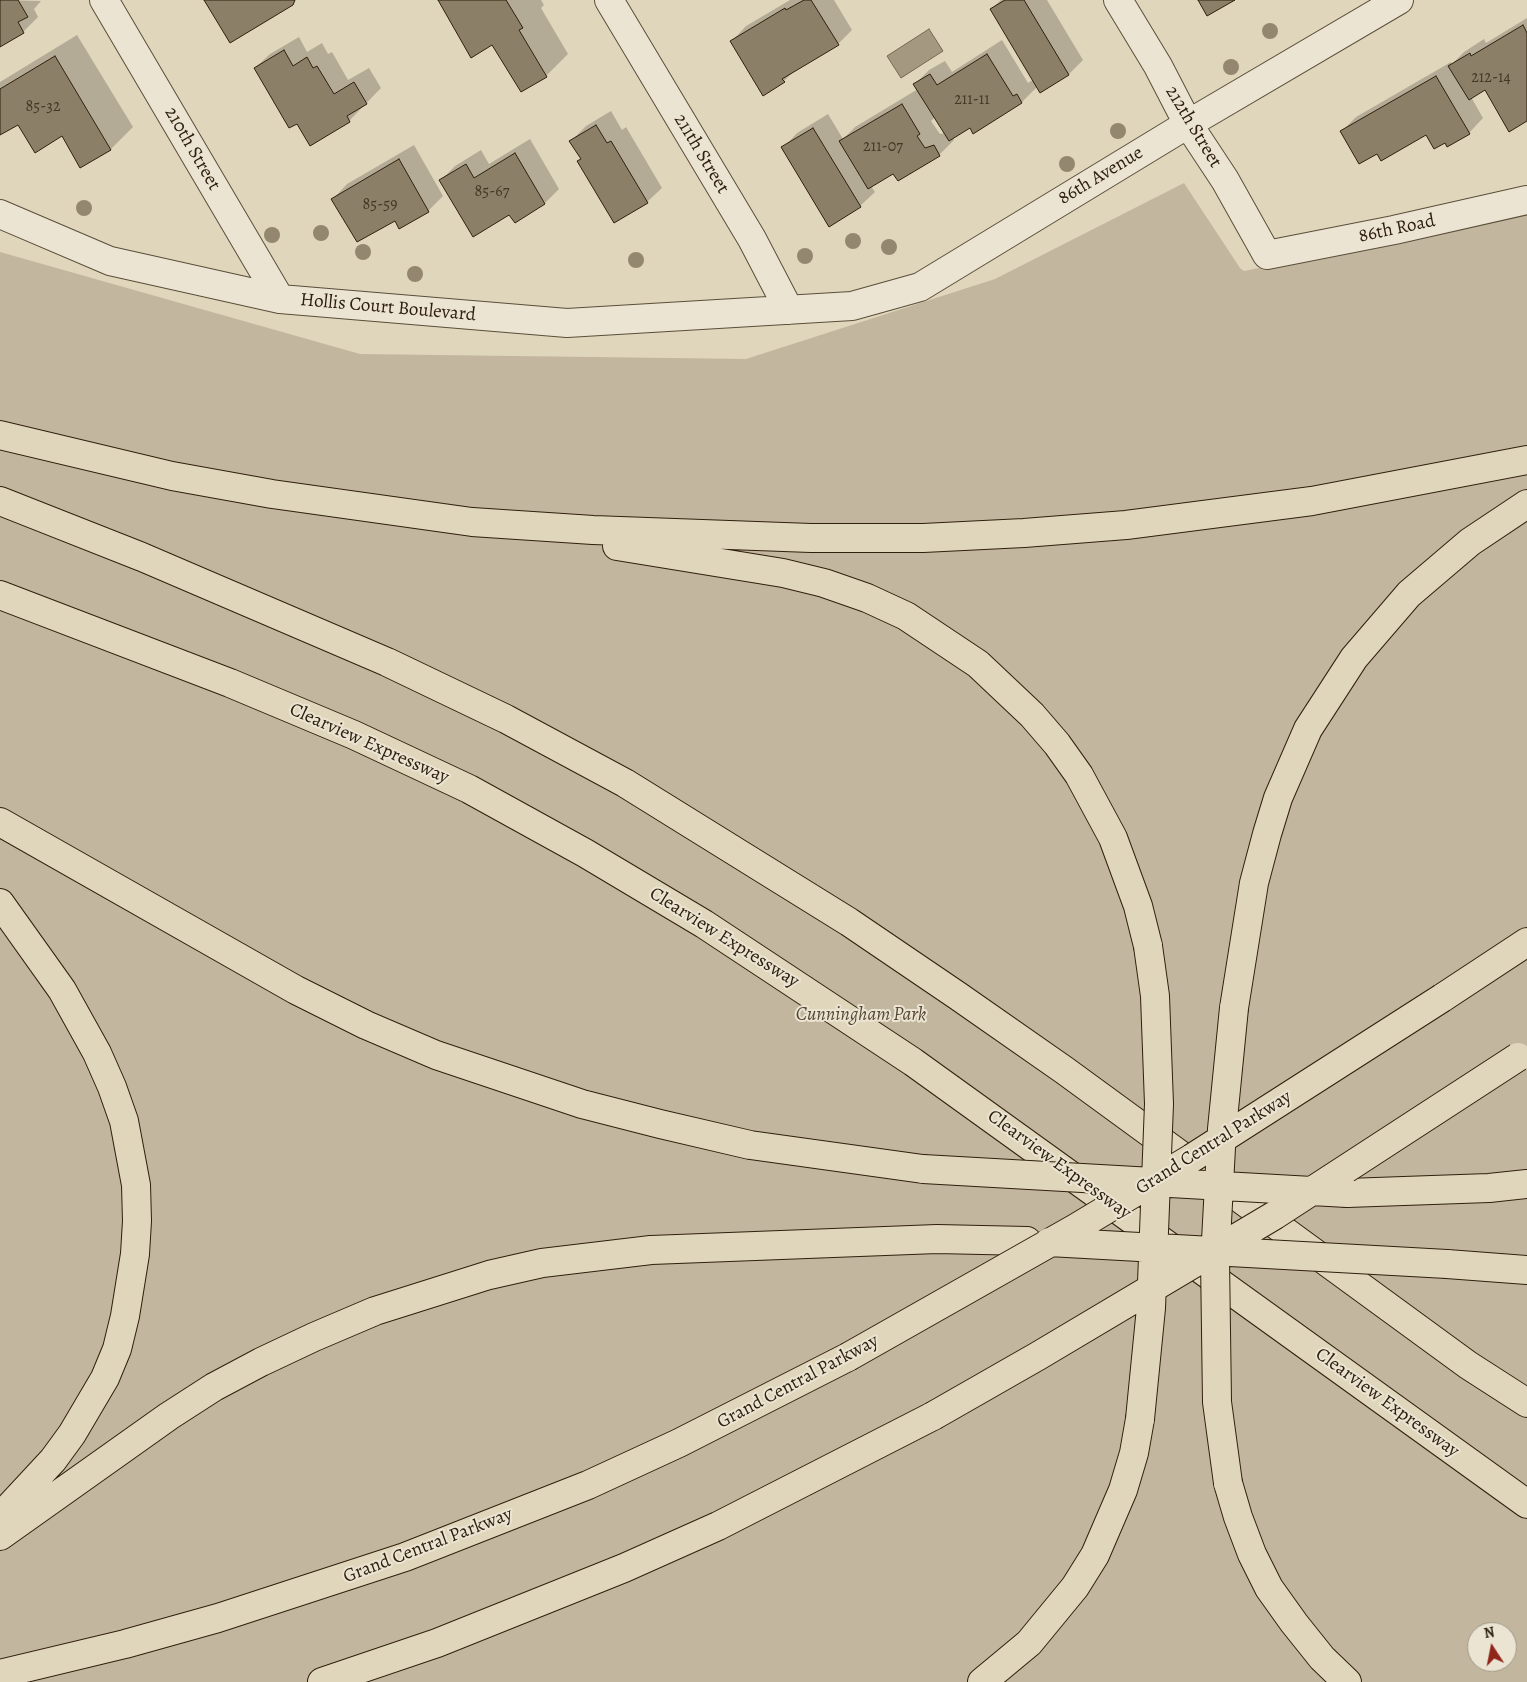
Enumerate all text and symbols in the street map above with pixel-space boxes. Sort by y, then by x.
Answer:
house number: 212-14 [1471,68,1511,88]
street label: 212th Street [1160,82,1226,172]
house number: 211-11 [954,90,990,110]
house number: 85-32 [26,97,60,117]
street label: 210th Street [159,103,225,195]
street label: 211th Street [668,110,734,198]
house number: 211-07 [863,137,903,157]
street label: 86th Avenue [1055,142,1147,210]
house number: 85-67 [475,182,509,202]
house number: 85-59 [363,195,397,215]
street label: 86th Road [1357,210,1437,248]
street label: Hollis Court Boulevard [299,289,477,327]
street label: Clearview Expressway [286,699,452,789]
street label: Clearview Expressway [645,883,803,993]
park label: Cunningham Park [796,1004,926,1026]
street label: Grand Central Parkway [1132,1086,1296,1200]
street label: Clearview Expressway [983,1105,1135,1225]
street label: Grand Central Parkway [713,1330,883,1434]
street label: Clearview Expressway [1311,1343,1463,1463]
street label: Grand Central Parkway [340,1503,516,1589]
north arrow [1467,1622,1517,1672]
text: N [1482,1622,1496,1643]

